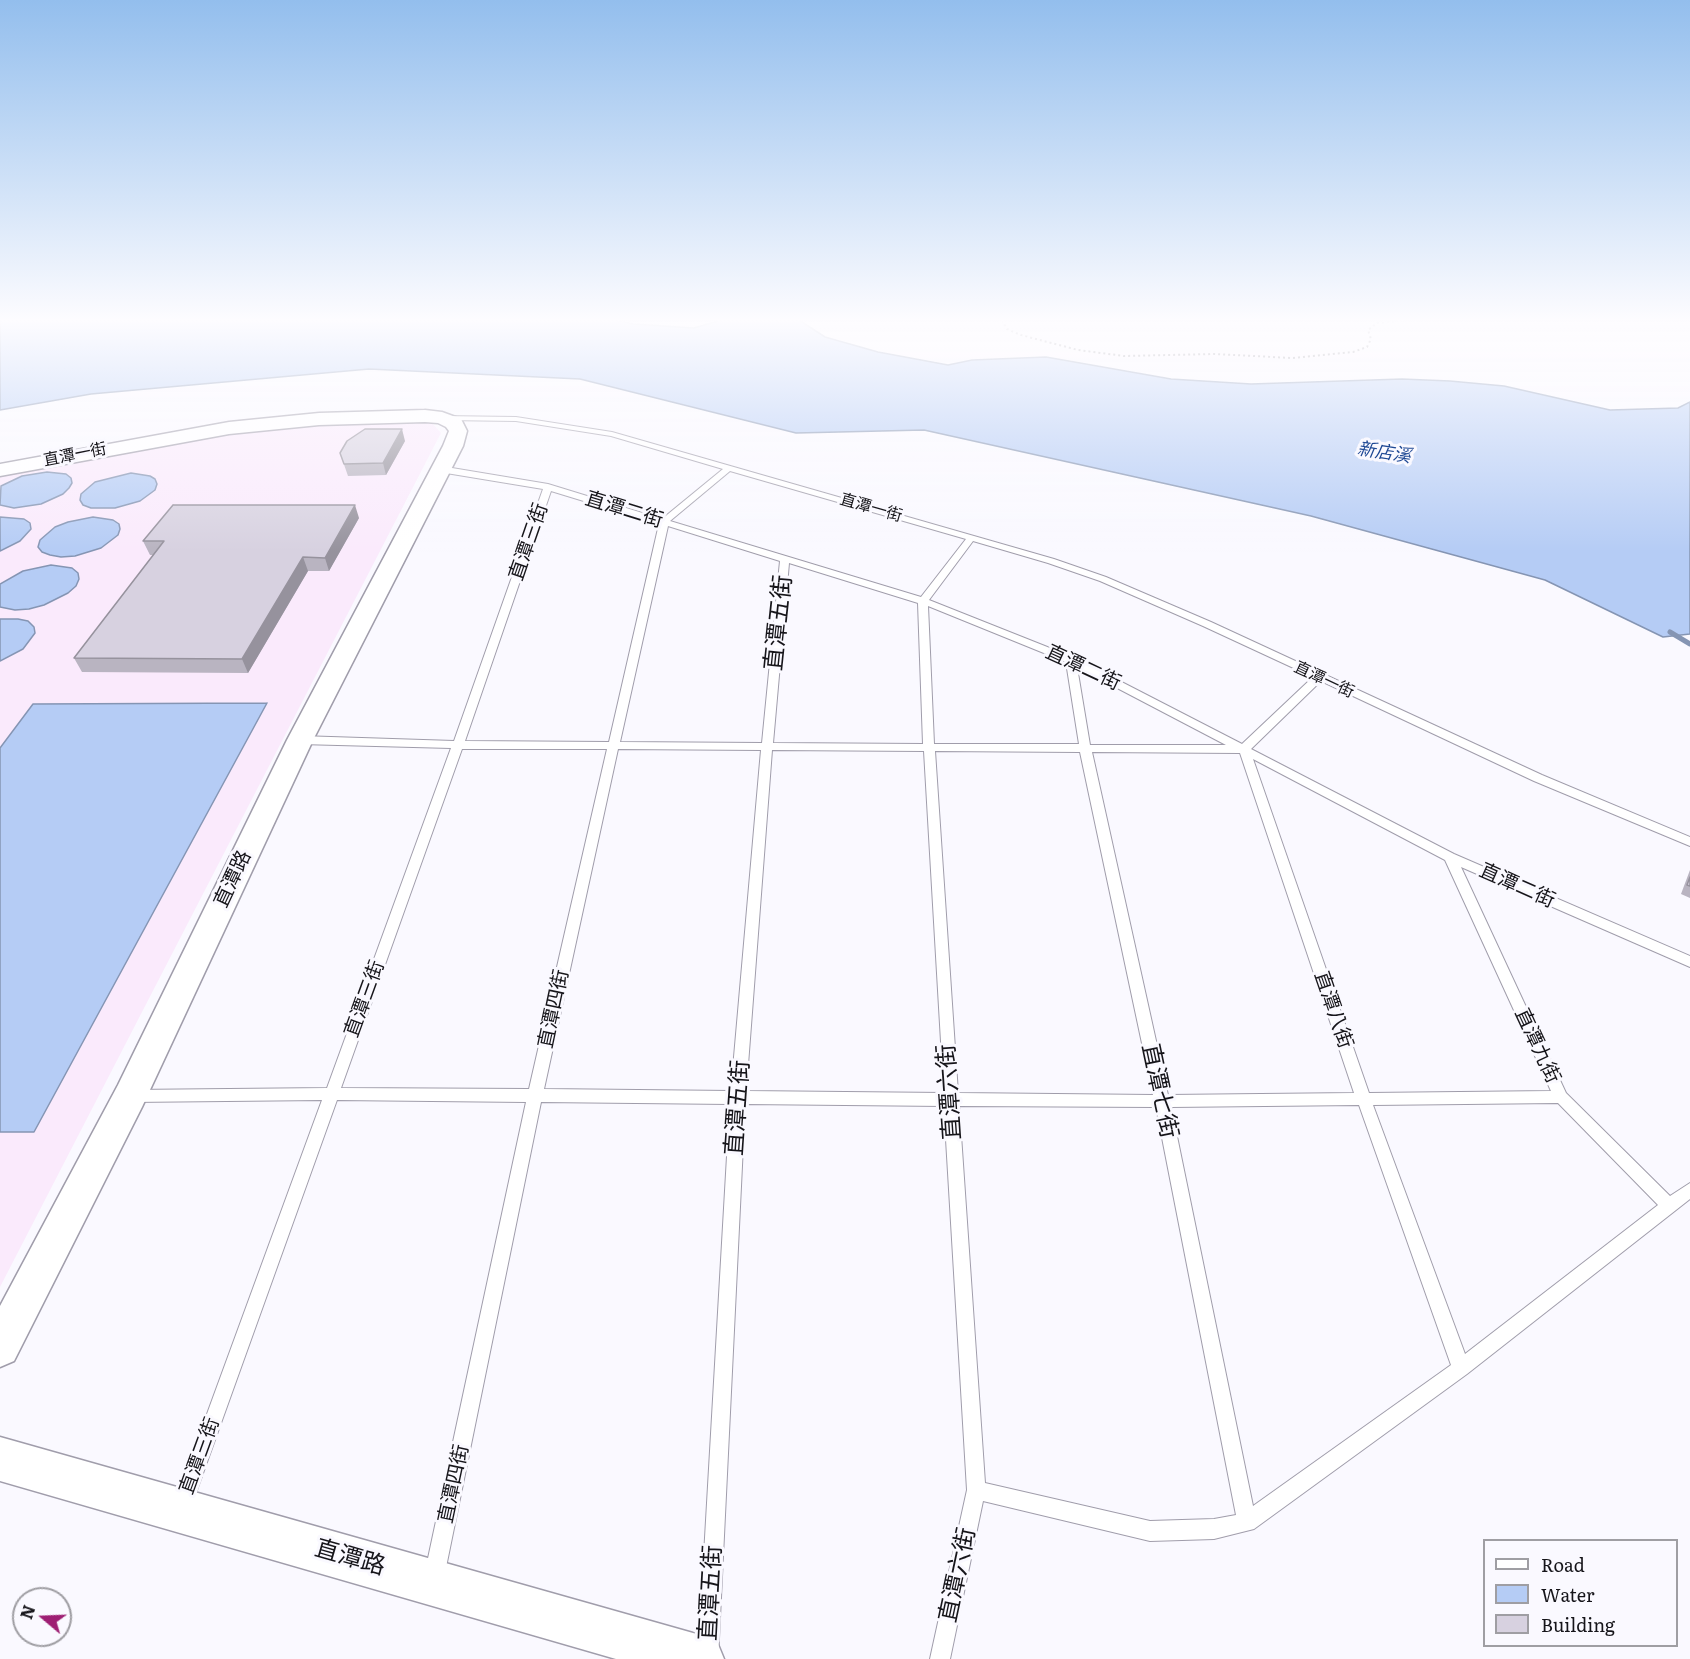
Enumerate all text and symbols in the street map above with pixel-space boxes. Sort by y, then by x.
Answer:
water label: 新店溪 [1356,438,1412,468]
street label: 直潭一街 [42,439,108,471]
street label: 直潭二街 [582,487,666,533]
street label: 直潭一街 [838,490,904,526]
street label: 直潭三街 [505,500,553,584]
street label: 直潭五街 [760,574,798,672]
street label: 直潭二街 [1042,640,1124,696]
street label: 直潭一街 [1291,658,1357,702]
street label: 直潭路 [209,847,257,911]
street label: 直潭二街 [1476,859,1558,913]
street label: 直潭三街 [340,957,390,1041]
street label: 直潭四街 [534,967,574,1051]
street label: 直潭八街 [1309,968,1357,1052]
street label: 直潭九街 [1509,1005,1565,1087]
street label: 直潭七街 [1135,1041,1183,1141]
street label: 直潭六街 [932,1043,968,1141]
street label: 直潭五街 [720,1059,756,1157]
street label: 直潭三街 [175,1414,225,1498]
street label: 直潭四街 [434,1442,474,1526]
street label: 直潭六街 [934,1525,982,1625]
street label: 直潭路 [311,1534,389,1582]
legend [1483,1539,1678,1647]
street label: 直潭五街 [694,1544,728,1642]
text: Road [1541,1551,1585,1578]
text: Water [1541,1581,1594,1608]
north arrow [12,1587,72,1647]
text: N [13,1602,40,1622]
text: Building [1541,1611,1615,1638]

